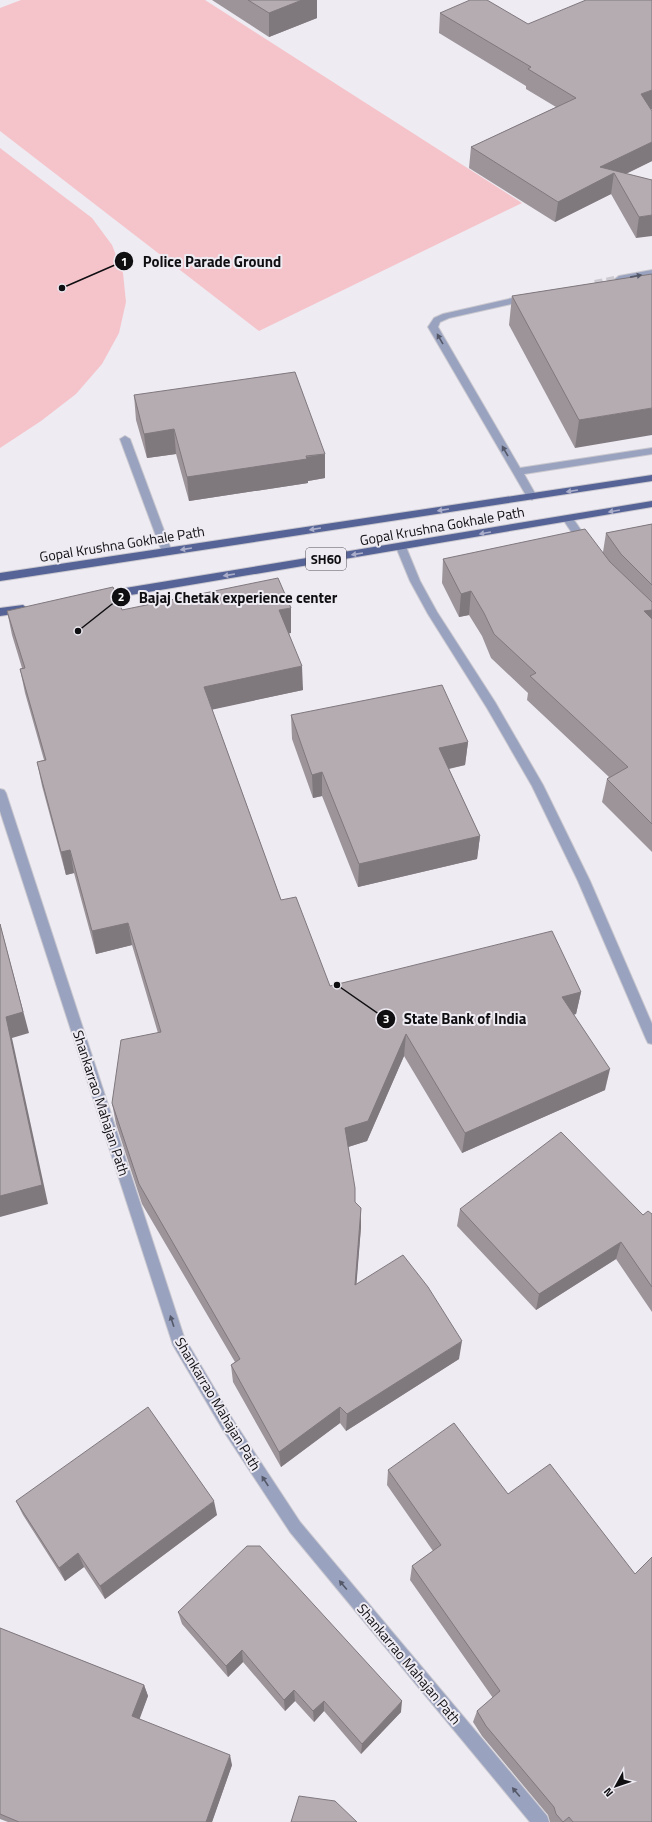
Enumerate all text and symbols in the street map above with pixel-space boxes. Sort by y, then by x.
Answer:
callout: Police Parade Ground [114,248,289,275]
text: Police Parade Ground [143,250,281,273]
text: 1 [121,252,127,271]
one-way arrow [630,273,642,279]
one-way arrow [436,333,443,345]
one-way arrow [502,445,509,457]
one-way arrow [566,488,578,494]
street label: Gopal Krushna Gokhale Path [358,501,526,550]
one-way arrow [437,507,449,513]
one-way arrow [607,508,620,514]
street label: Gopal Krushna Gokhale Path [38,520,206,567]
one-way arrow [309,526,321,532]
one-way arrow [479,530,492,536]
one-way arrow [180,546,192,552]
road number: SH60 [306,548,346,570]
one-way arrow [351,551,363,557]
one-way arrow [223,572,235,578]
callout: Bajaj Chetak experience center [111,584,346,611]
text: Bajaj Chetak experience center [139,586,338,609]
text: 2 [118,587,124,606]
callout: State Bank of India [376,1006,534,1033]
text: State Bank of India [404,1007,527,1030]
text: 3 [383,1009,389,1028]
street label: Shankarrao Mahajan Path [68,1027,135,1178]
one-way arrow [168,1315,174,1327]
street label: Shankarrao Mahajan Path [170,1333,267,1474]
one-way arrow [261,1475,268,1487]
one-way arrow [339,1579,348,1590]
street label: Shankarrao Mahajan Path [352,1599,466,1729]
north arrow [596,1766,636,1806]
text: N [600,1784,617,1800]
one-way arrow [512,1787,521,1797]

